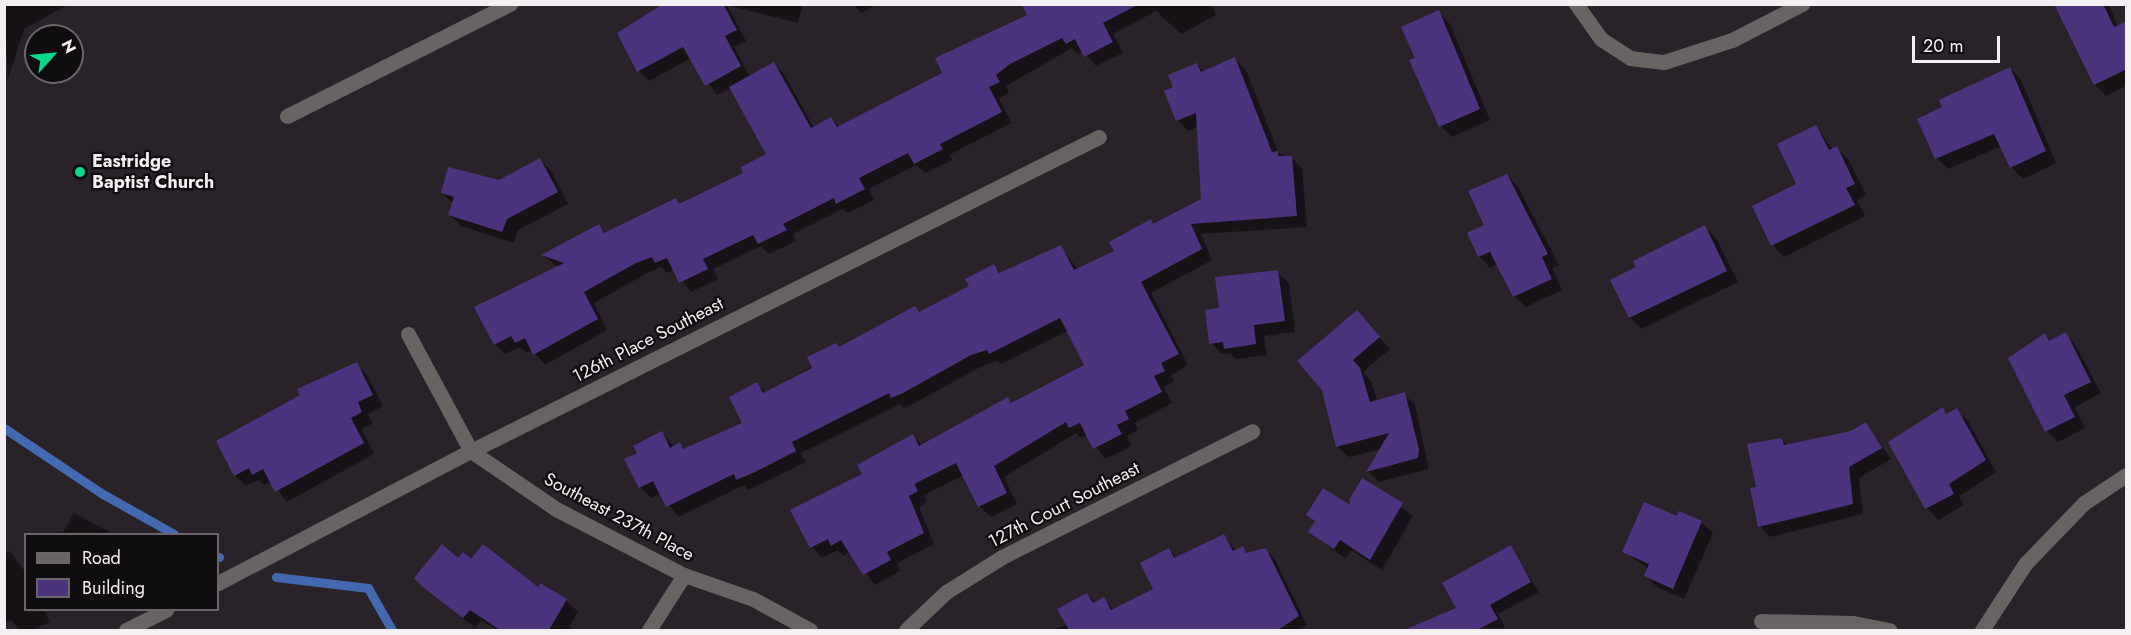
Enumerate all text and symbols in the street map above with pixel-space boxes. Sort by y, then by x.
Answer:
north arrow [24,24,84,84]
scale bar [1915,24,2004,62]
text: 20 m [1923,33,1963,59]
text: N [56,36,82,57]
place label: Eastridge Baptist Church [92,151,214,194]
marker: Eastridge Baptist Church [73,165,87,179]
street label: 126th Place Southeast [569,293,727,387]
street label: 127th Court Southeast [985,457,1143,553]
street label: Southeast 237th Place [540,468,698,566]
legend [24,533,219,611]
text: Road [82,545,121,571]
text: Building [82,575,145,601]

